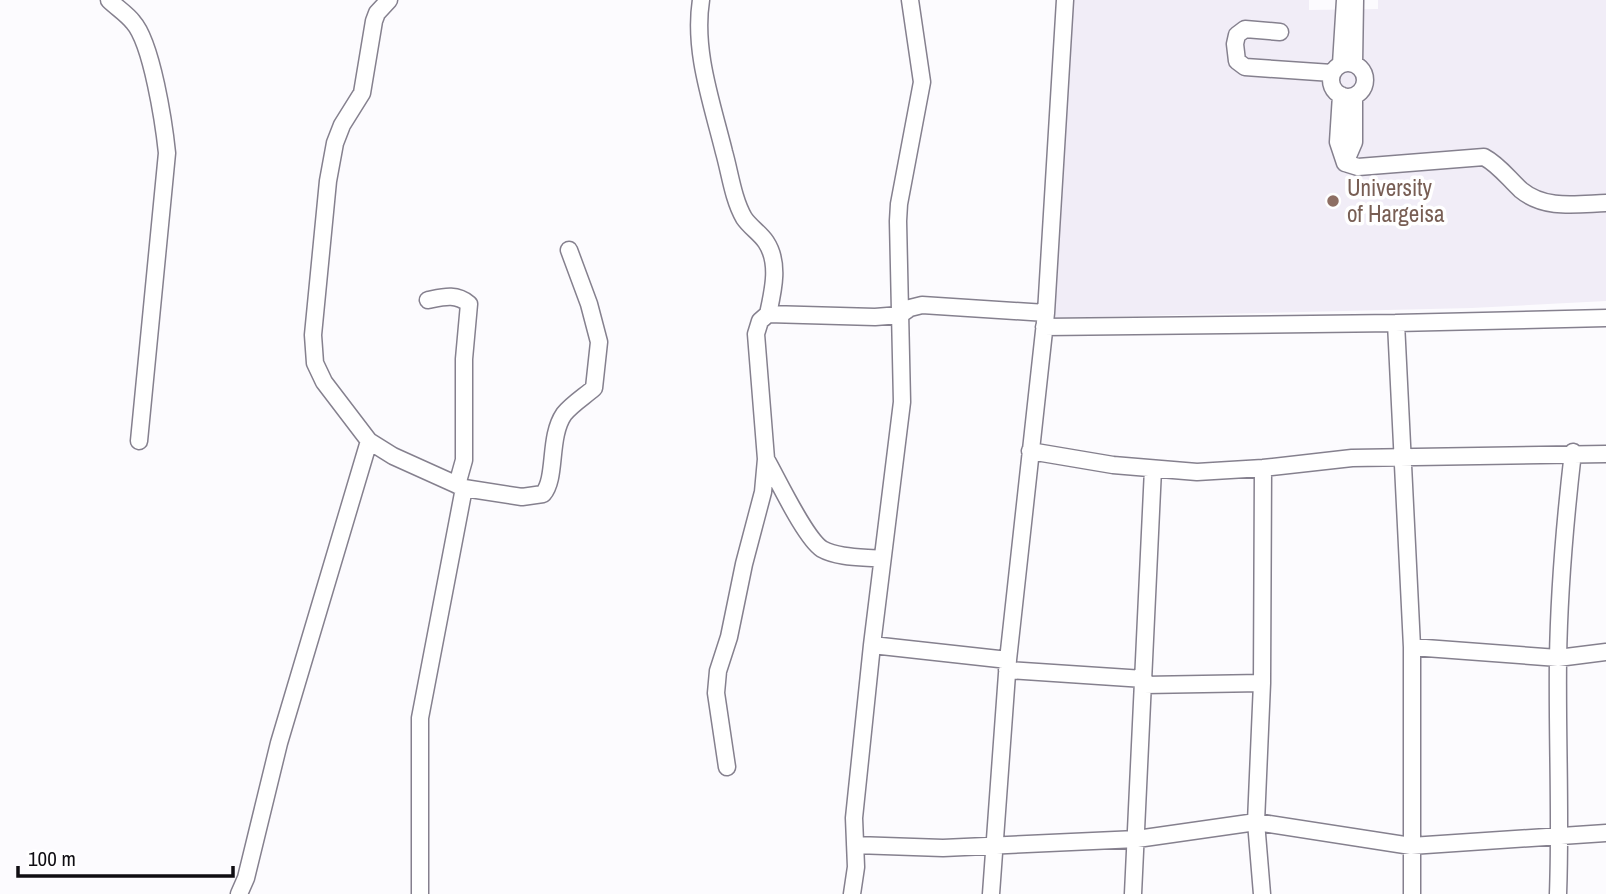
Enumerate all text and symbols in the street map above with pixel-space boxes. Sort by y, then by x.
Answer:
place label: University of Hargeisa [1347,172,1445,229]
marker: University of Hargeisa [1325,193,1341,209]
scale bar [18,834,233,878]
text: 100 m [28,844,76,873]

